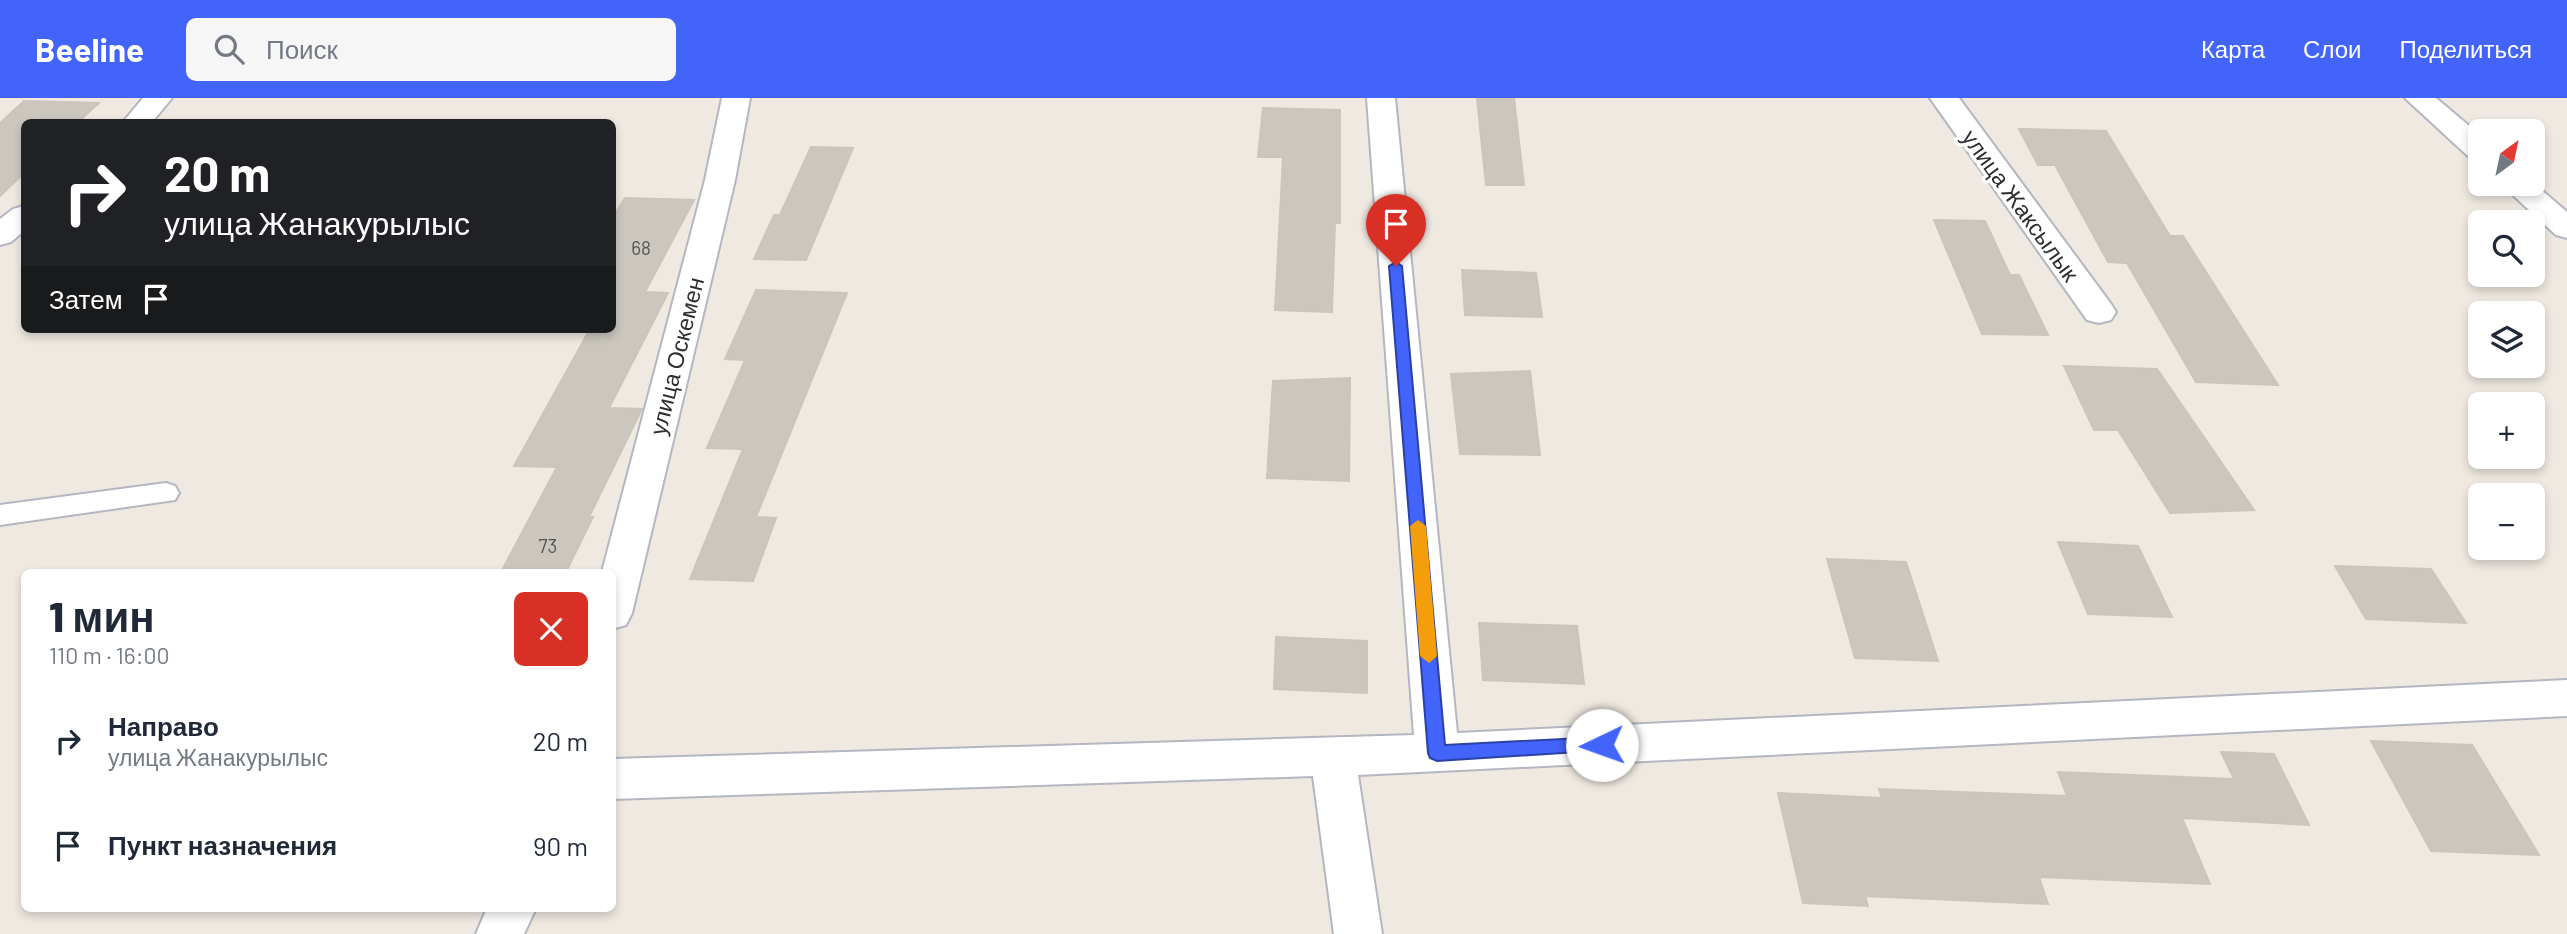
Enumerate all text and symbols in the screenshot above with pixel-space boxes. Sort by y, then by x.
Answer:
search box [186,18,676,81]
text: Beeline [35,29,144,69]
icon: search [210,30,248,68]
text: Поиск [266,33,338,64]
text: Карта [2201,34,2265,63]
text: Слои [2303,34,2361,63]
text: Поделиться [2399,34,2532,63]
north arrow [2468,119,2544,196]
map controls [2468,119,2545,560]
street label: улица Жаксылык [1957,124,2086,287]
text: 20 m [164,143,270,202]
icon: right [49,147,140,238]
pin [1366,194,1426,266]
text: улица Жанакурылыс [164,203,470,241]
icon: arrive [1377,205,1415,243]
button: search [2468,210,2545,287]
house number: 68 [631,236,651,259]
street label: улица Оскемен [643,274,709,438]
icon: arrive [137,280,175,318]
text: Затем [49,283,123,314]
button: layers [2468,301,2545,378]
button: + [2468,392,2545,469]
button: − [2468,483,2545,560]
house number: 73 [539,534,557,557]
text: 1 мин [49,590,155,640]
button: close [514,592,588,666]
text: 110 m · 16:00 [49,641,170,669]
position arrow [1565,708,1639,782]
text: Направо [108,710,219,741]
icon: right [49,722,87,760]
text: 20 m [533,725,588,756]
text: улица Жанакурылыс [108,743,328,771]
icon: arrive [49,827,87,865]
text: Пункт назначения [108,829,337,860]
text: 90 m [533,830,588,861]

